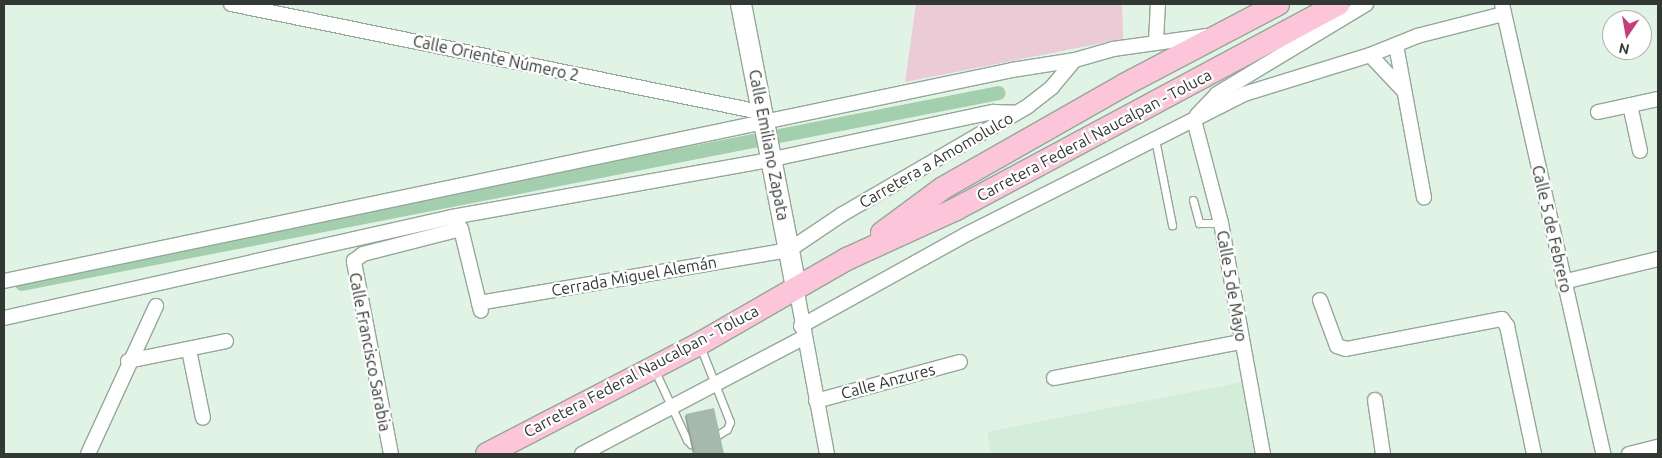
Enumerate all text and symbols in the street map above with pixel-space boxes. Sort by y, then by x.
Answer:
north arrow [1602,10,1652,60]
street label: Calle Oriente Número 2 [411,31,581,85]
text: N [1617,40,1631,58]
street label: Carretera Federal Naucalpan - Toluca [973,65,1215,205]
street label: Calle Emiliano Zapata [745,68,793,222]
street label: Carretera a Amomolulco [855,108,1017,212]
street label: Calle 5 de Febrero [1528,163,1576,295]
street label: Calle 5 de Mayo [1213,229,1251,343]
street label: Cerrada Miguel Alemán [550,252,718,300]
street label: Calle Francisco Sarabia [345,271,395,433]
street label: Carretera Federal Naucalpan - Toluca [520,301,762,441]
street label: Calle Anzures [839,359,937,403]

